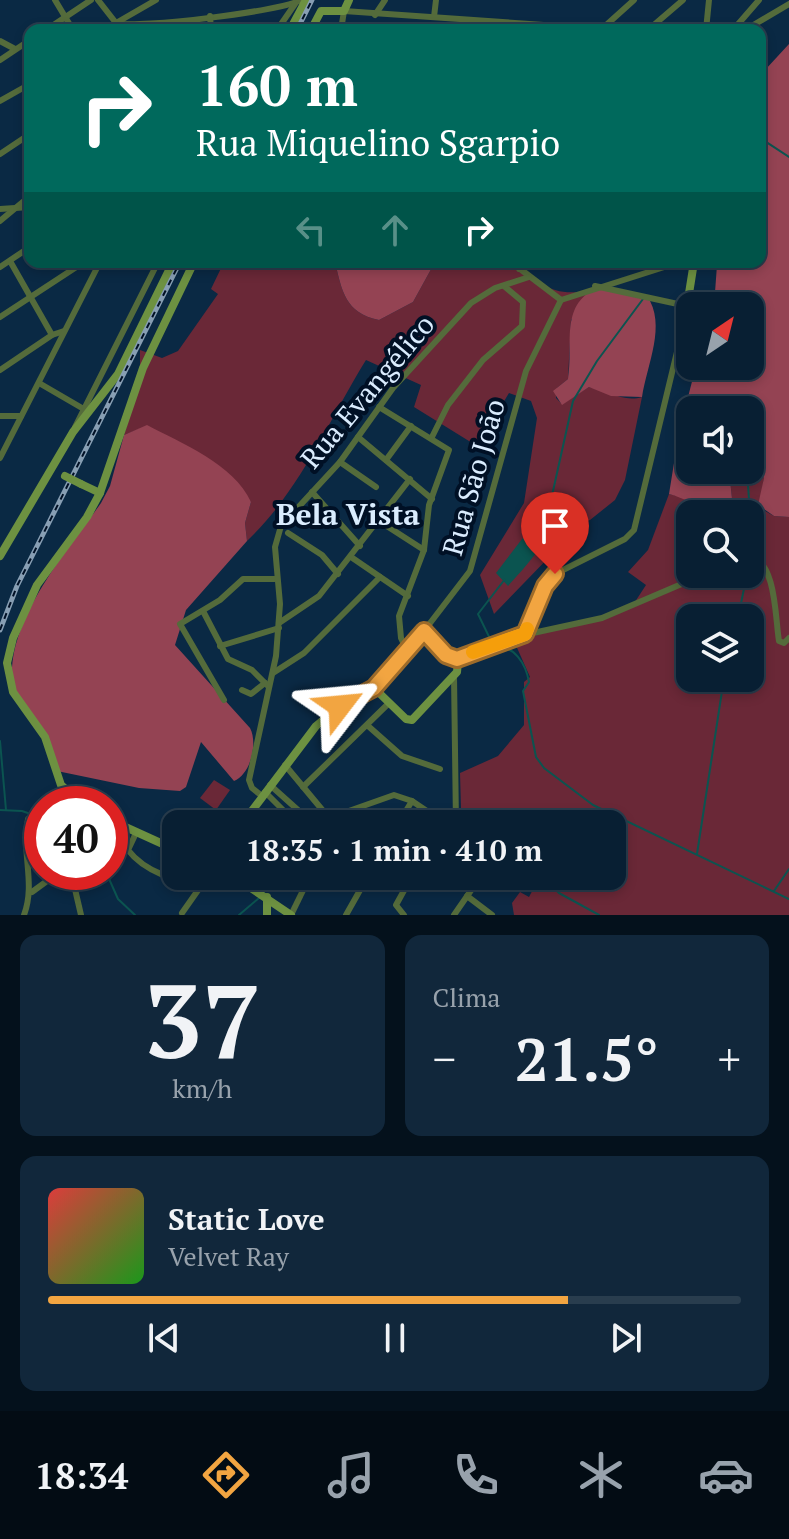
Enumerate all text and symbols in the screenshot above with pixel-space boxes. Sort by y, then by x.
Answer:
text: 160 m [196,48,358,122]
icon: right [64,56,168,160]
text: Rua Miquelino Sgarpio [196,119,560,166]
icon: left [289,208,333,252]
icon: ahead [373,208,417,252]
icon: right [457,208,501,252]
north arrow [676,292,764,380]
map controls [676,292,764,692]
street label: Rua Evangélico [292,306,442,476]
street label: Rua São João [433,395,513,559]
button: sound [676,396,764,484]
pin [521,492,589,574]
district label: Bela Vista [276,494,420,534]
button: search [676,500,764,588]
icon: arrive [533,504,577,548]
button: layers [676,604,764,692]
position arrow [298,664,382,748]
speed limit sign: 40 [24,786,128,890]
text: 18:35 · 1 min · 410 m [246,830,542,870]
text: 37 [143,950,261,1088]
text: Clima [433,980,500,1014]
text: 21.5° [515,1019,659,1098]
text: − [433,1029,456,1088]
text: + [718,1029,741,1088]
text: km/h [172,1071,232,1105]
text: Static Love [168,1199,325,1239]
text: Velvet Ray [168,1239,289,1273]
icon: previous [142,1316,186,1360]
icon: pause [373,1316,417,1360]
icon: next [604,1316,648,1360]
icon: directions [198,1447,254,1503]
icon: music [323,1447,379,1503]
icon: phone [448,1447,504,1503]
icon: climate [573,1447,629,1503]
icon: car [698,1447,754,1503]
text: 18:34 [35,1452,128,1499]

